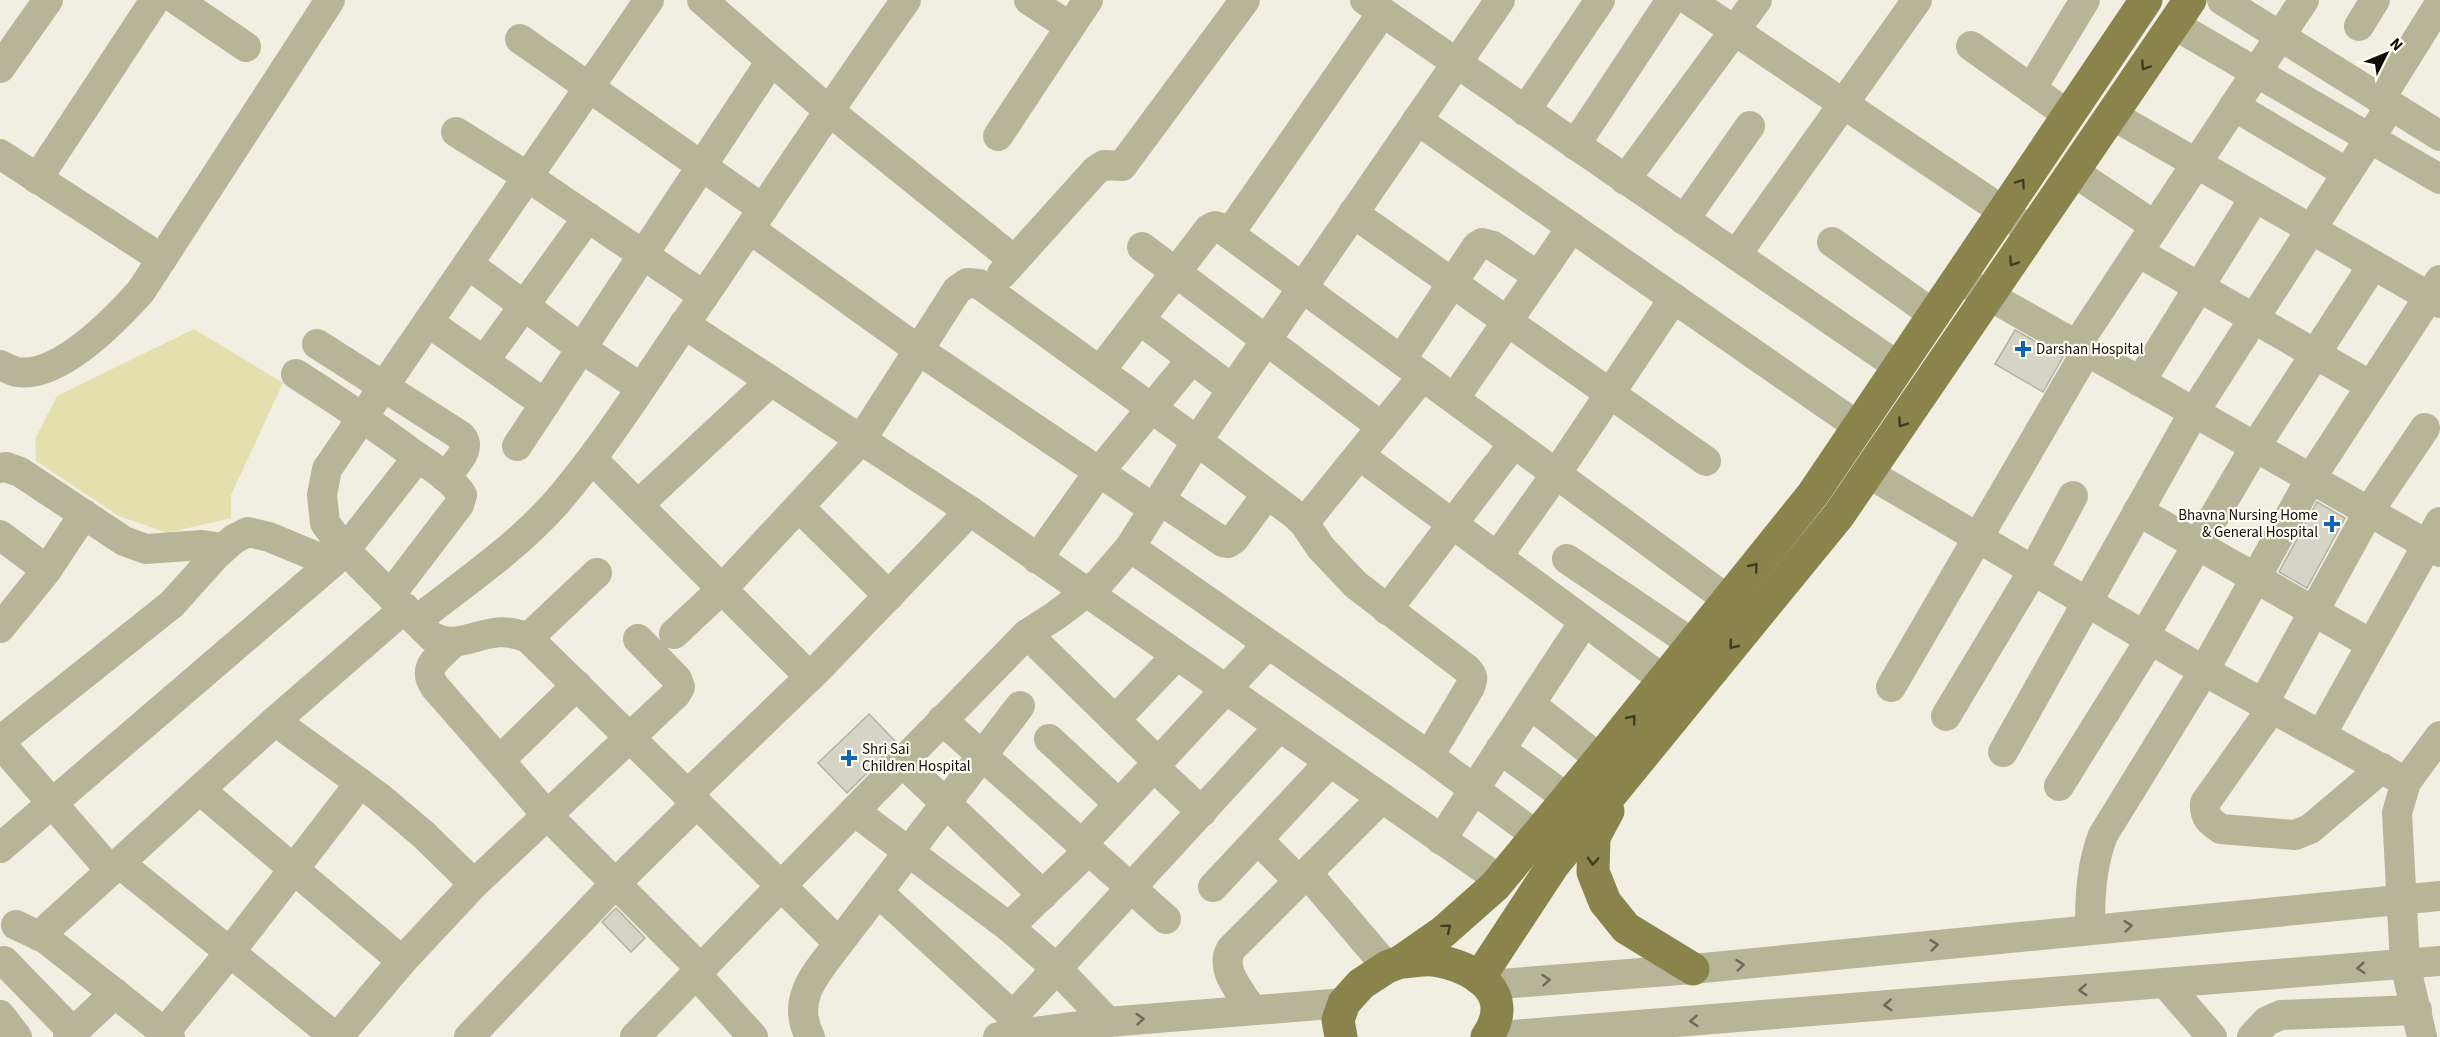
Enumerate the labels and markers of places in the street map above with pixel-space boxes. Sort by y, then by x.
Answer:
place label: Darshan Hospital [2036,339,2144,360]
marker: Darshan Hospital [2014,340,2032,358]
place label: Bhavna Nursing Home & General Hospital [2178,505,2318,543]
marker: Bhavna Nursing Home & General Hospital [2323,515,2341,533]
place label: Shri Sai Children Hospital [862,739,971,777]
marker: Shri Sai Children Hospital [840,749,858,767]

